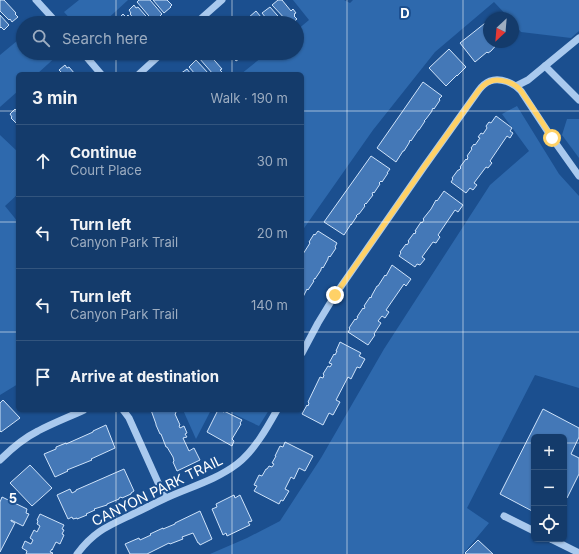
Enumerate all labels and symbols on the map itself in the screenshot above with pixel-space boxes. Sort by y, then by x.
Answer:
text: D [400,5,410,21]
north arrow [483,12,519,48]
route start [543,129,561,147]
route end [326,286,344,304]
street label: CANYON PARK TRAIL [89,451,225,529]
text: 5 [9,490,17,506]

